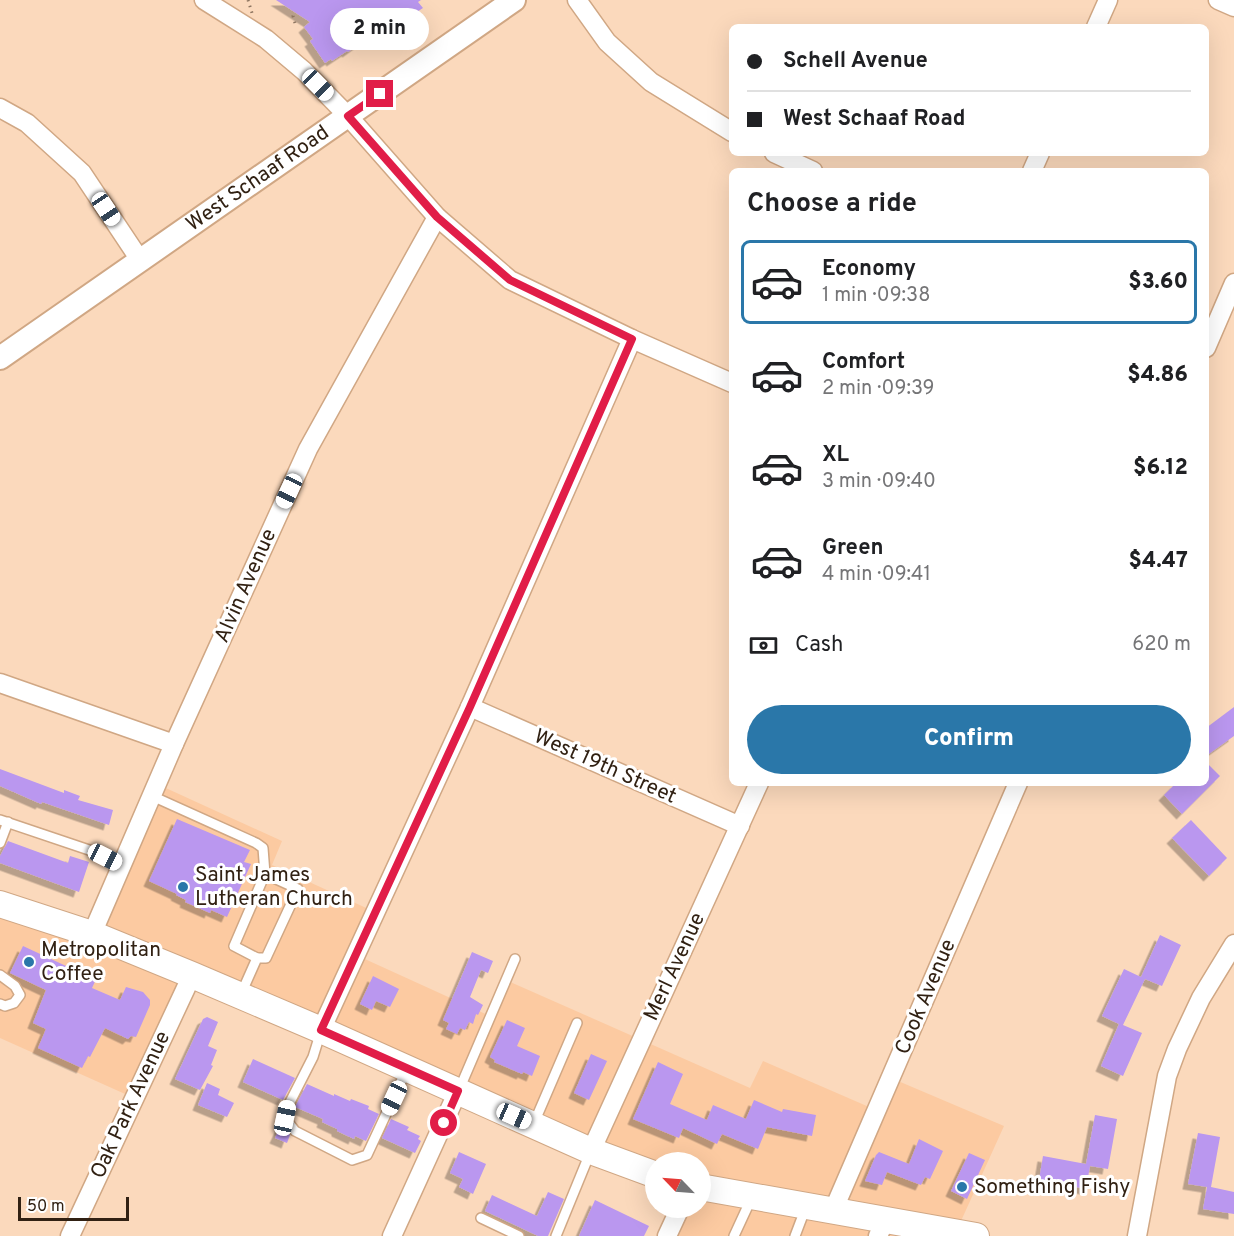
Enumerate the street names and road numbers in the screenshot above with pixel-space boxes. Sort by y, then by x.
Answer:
street label: West Schaaf Road [181,119,334,238]
street label: Alvin Avenue [209,525,283,647]
street label: West 19th Street [529,723,681,811]
street label: Merl Avenue [638,909,712,1025]
street label: Cook Avenue [890,935,962,1059]
street label: Oak Park Avenue [85,1027,177,1183]

